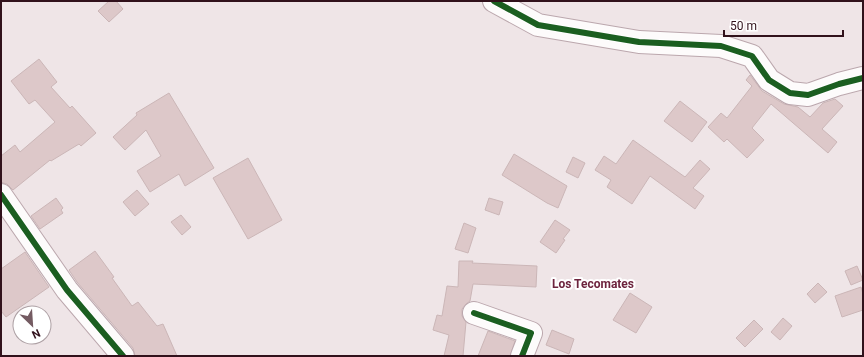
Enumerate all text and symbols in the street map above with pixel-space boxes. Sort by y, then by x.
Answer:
scale bar [724,12,843,38]
text: 50 m [730,19,757,33]
district label: Los Tecomates [552,277,634,291]
north arrow [12,305,52,345]
text: N [30,326,42,341]

